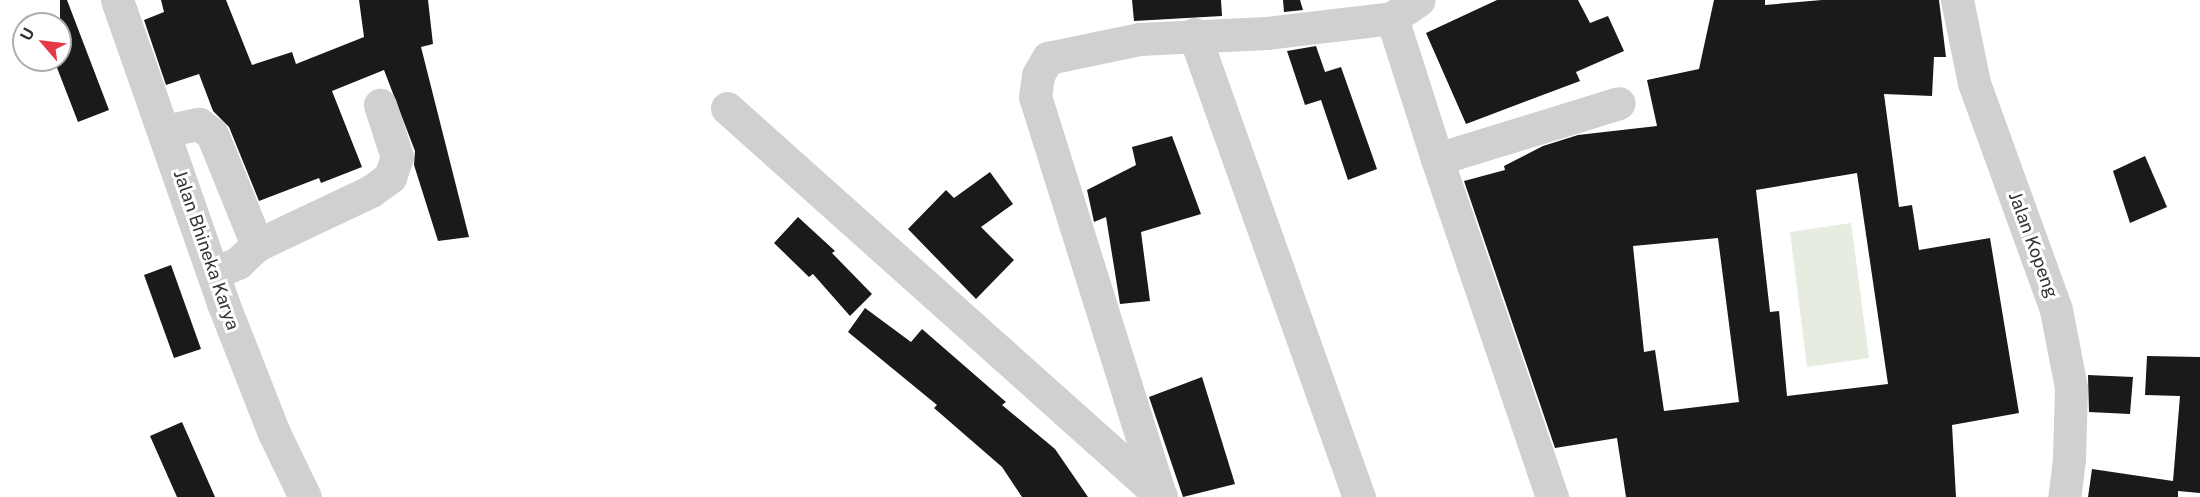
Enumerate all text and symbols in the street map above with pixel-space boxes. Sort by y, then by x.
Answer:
north arrow [12,12,72,72]
text: U [16,25,39,44]
street label: Jalan Bhineka Karya [169,167,243,333]
street label: Jalan Kopeng [2004,189,2062,301]

